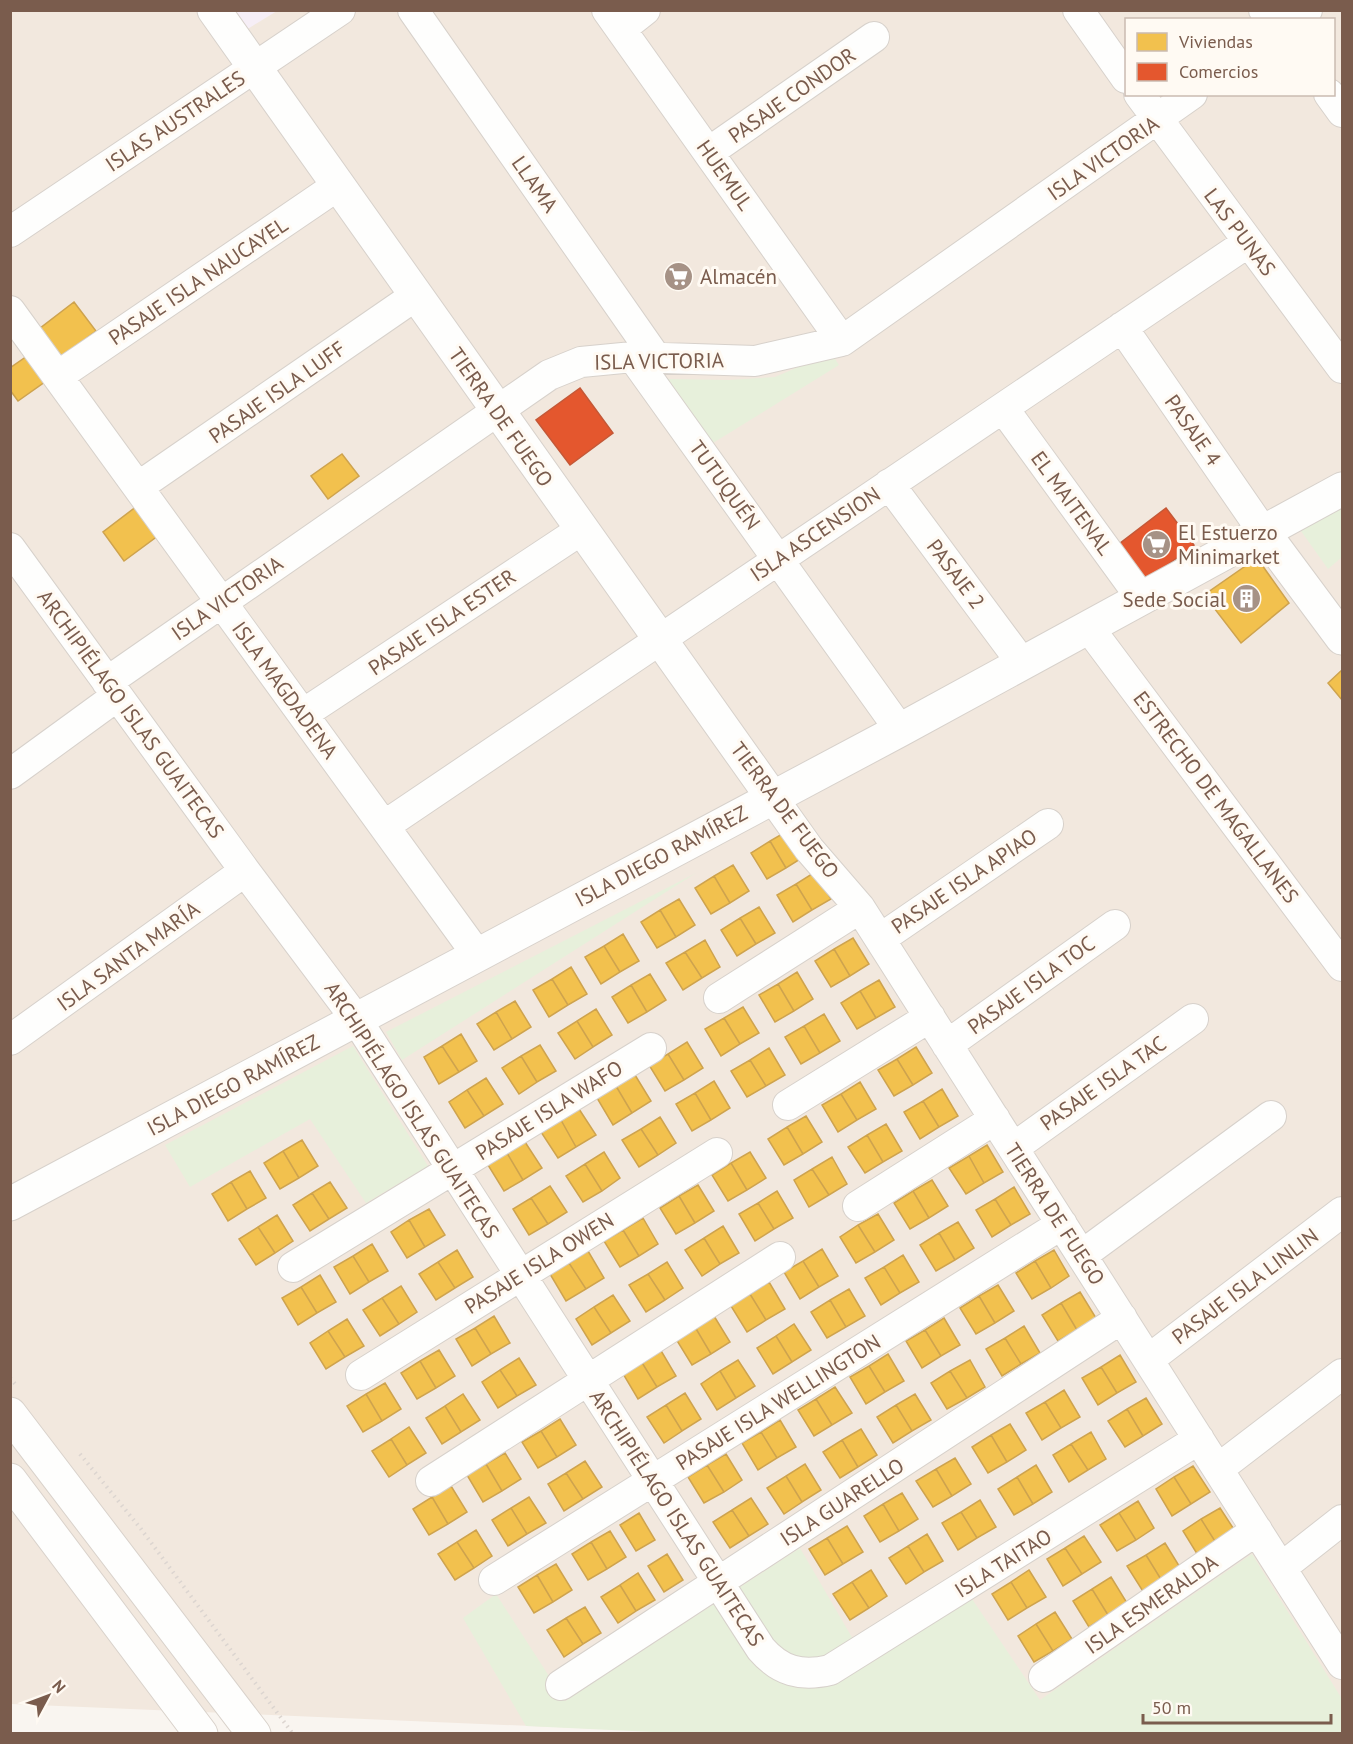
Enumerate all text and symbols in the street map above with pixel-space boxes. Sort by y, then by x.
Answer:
legend [1125,18,1335,96]
text: Viviendas [1178,30,1253,53]
street label: PASAJE CONDOR [723,41,861,149]
text: Comercios [1179,60,1258,83]
street label: ISLAS AUSTRALES [100,64,250,178]
street label: ISLA VICTORIA [1042,109,1165,206]
street label: HUEMUL [691,134,759,216]
street label: LLAMA [506,150,565,218]
street label: LAS PUNAS [1198,183,1282,281]
street label: PASAJE ISLA NAUCAYEL [103,211,293,351]
supermarket icon: Almacén [663,260,695,292]
place label: Almacén [700,263,777,290]
street label: PASAJE ISLA LUFF [203,335,351,449]
street label: TIERRA DE FUEGO [443,342,559,492]
street label: ISLA VICTORIA [594,346,725,376]
street label: PASAJE 4 [1159,389,1227,471]
street label: TUTUQUÉN [683,435,767,535]
street label: EL MAITENAL [1025,446,1119,560]
street label: ISLA ASCENSION [745,481,885,587]
place label: El Estuerzo Minimarket [1178,519,1280,570]
supermarket icon: El Estuerzo Minimarket [1141,528,1173,560]
street label: PASAJE 2 [921,534,991,614]
street label: ISLA VICTORIA [166,549,289,646]
street label: PASAJE ISLA ESTER [363,563,521,681]
building icon: Sede Social [1231,583,1263,615]
street label: ARCHIPIÉLAGO ISLAS GUAITECAS [32,584,230,844]
place label: Sede Social [1123,586,1226,613]
street label: ISLA MAGDADENA [226,616,344,765]
street label: ESTRECHO DE MAGALLANES [1127,686,1305,908]
street label: TIERRA DE FUEGO [725,736,845,884]
street label: ISLA DIEGO RAMÍREZ [570,799,752,913]
street label: PASAJE ISLA APIAO [886,822,1042,940]
street label: ISLA SANTA MARÍA [51,895,205,1017]
street label: PASAJE ISLA TOC [962,930,1100,1040]
street label: ARCHIPIÉLAGO ISLAS GUAITECAS [319,977,505,1243]
street label: ISLA DIEGO RAMÍREZ [142,1028,324,1142]
street label: PASAJE ISLA TAC [1035,1030,1171,1136]
street label: PASAJE ISLA WAFO [470,1054,628,1166]
street label: TIERRA DE FUEGO [999,1138,1111,1290]
street label: PASAJE ISLA OWEN [459,1206,619,1320]
street label: PASAJE ISLA LINLIN [1166,1222,1324,1350]
street label: PASAJE ISLA WELLINGTON [671,1328,885,1476]
street label: ARCHIPIÉLAGO ISLAS GUAITECAS [584,1385,770,1651]
street label: ISLA GUARELLO [775,1452,909,1552]
street label: ISLA TAITAO [949,1523,1057,1603]
street label: ISLA ESMERALDA [1079,1548,1223,1660]
north arrow [18,1666,78,1726]
text: N [48,1676,70,1697]
scale bar [1143,1687,1330,1725]
text: 50 m [1152,1696,1191,1719]

